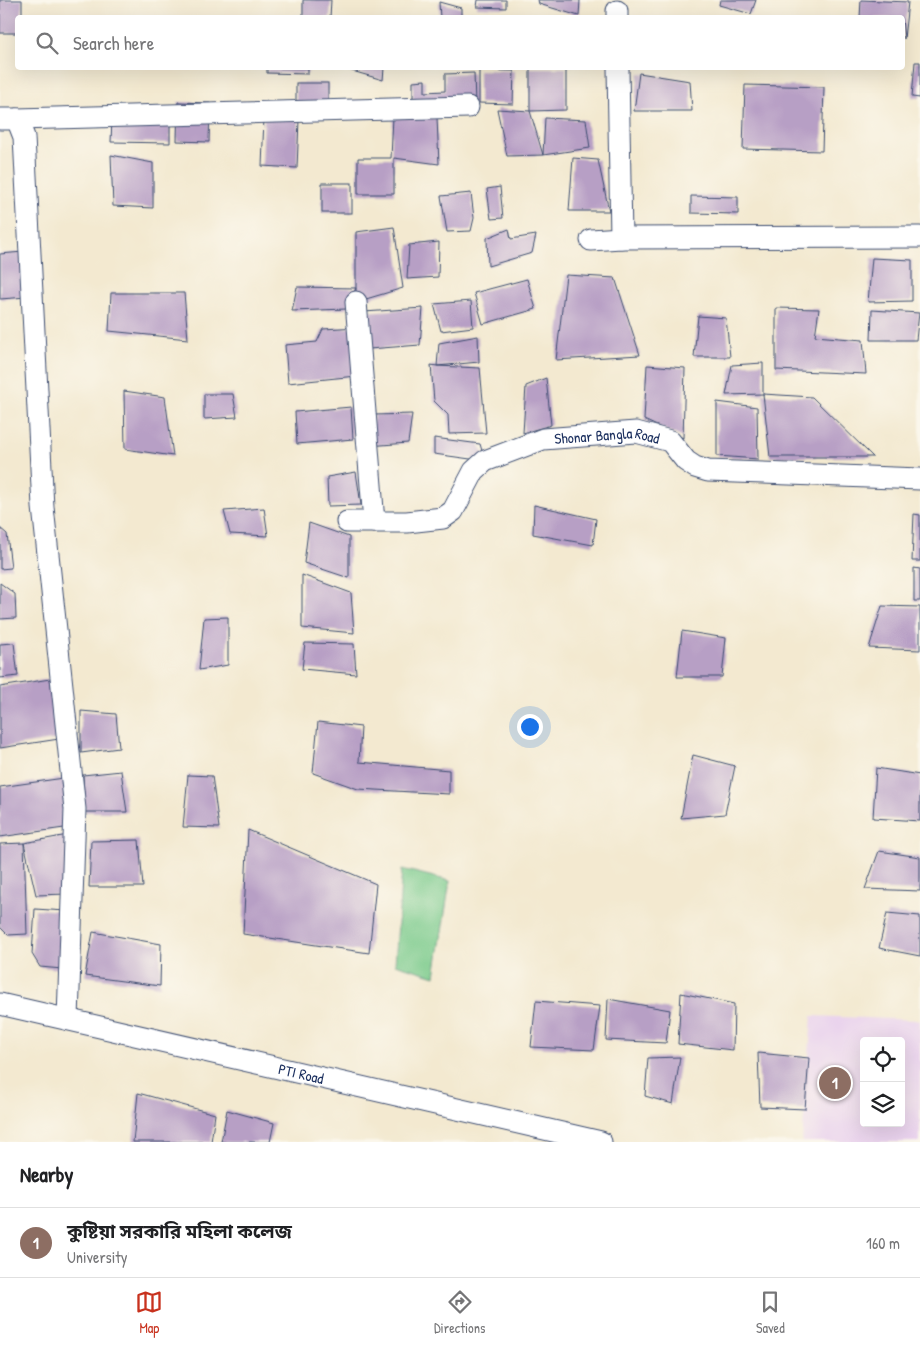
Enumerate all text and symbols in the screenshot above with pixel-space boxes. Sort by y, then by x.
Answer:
search box [15,15,905,70]
icon: search [33,29,61,57]
text: Search here [73,30,154,56]
street label: Shonar Bangla Road [554,422,662,449]
your location [517,714,543,740]
map controls [860,1037,905,1127]
button: locate [860,1037,905,1082]
street label: PTI Road [276,1058,326,1089]
pin: 1 [819,1064,851,1102]
button: layers [860,1082,905,1127]
text: Nearby [20,1160,73,1189]
text: কুষ্টিয়া সরকারি মহিলা কলেজ [67,1218,292,1244]
text: 1 [33,1232,39,1254]
text: 160 m [866,1232,900,1254]
text: University [67,1246,128,1268]
tab: Map [135,1288,163,1337]
tab: Directions [434,1288,485,1337]
tab: Saved [756,1288,785,1337]

